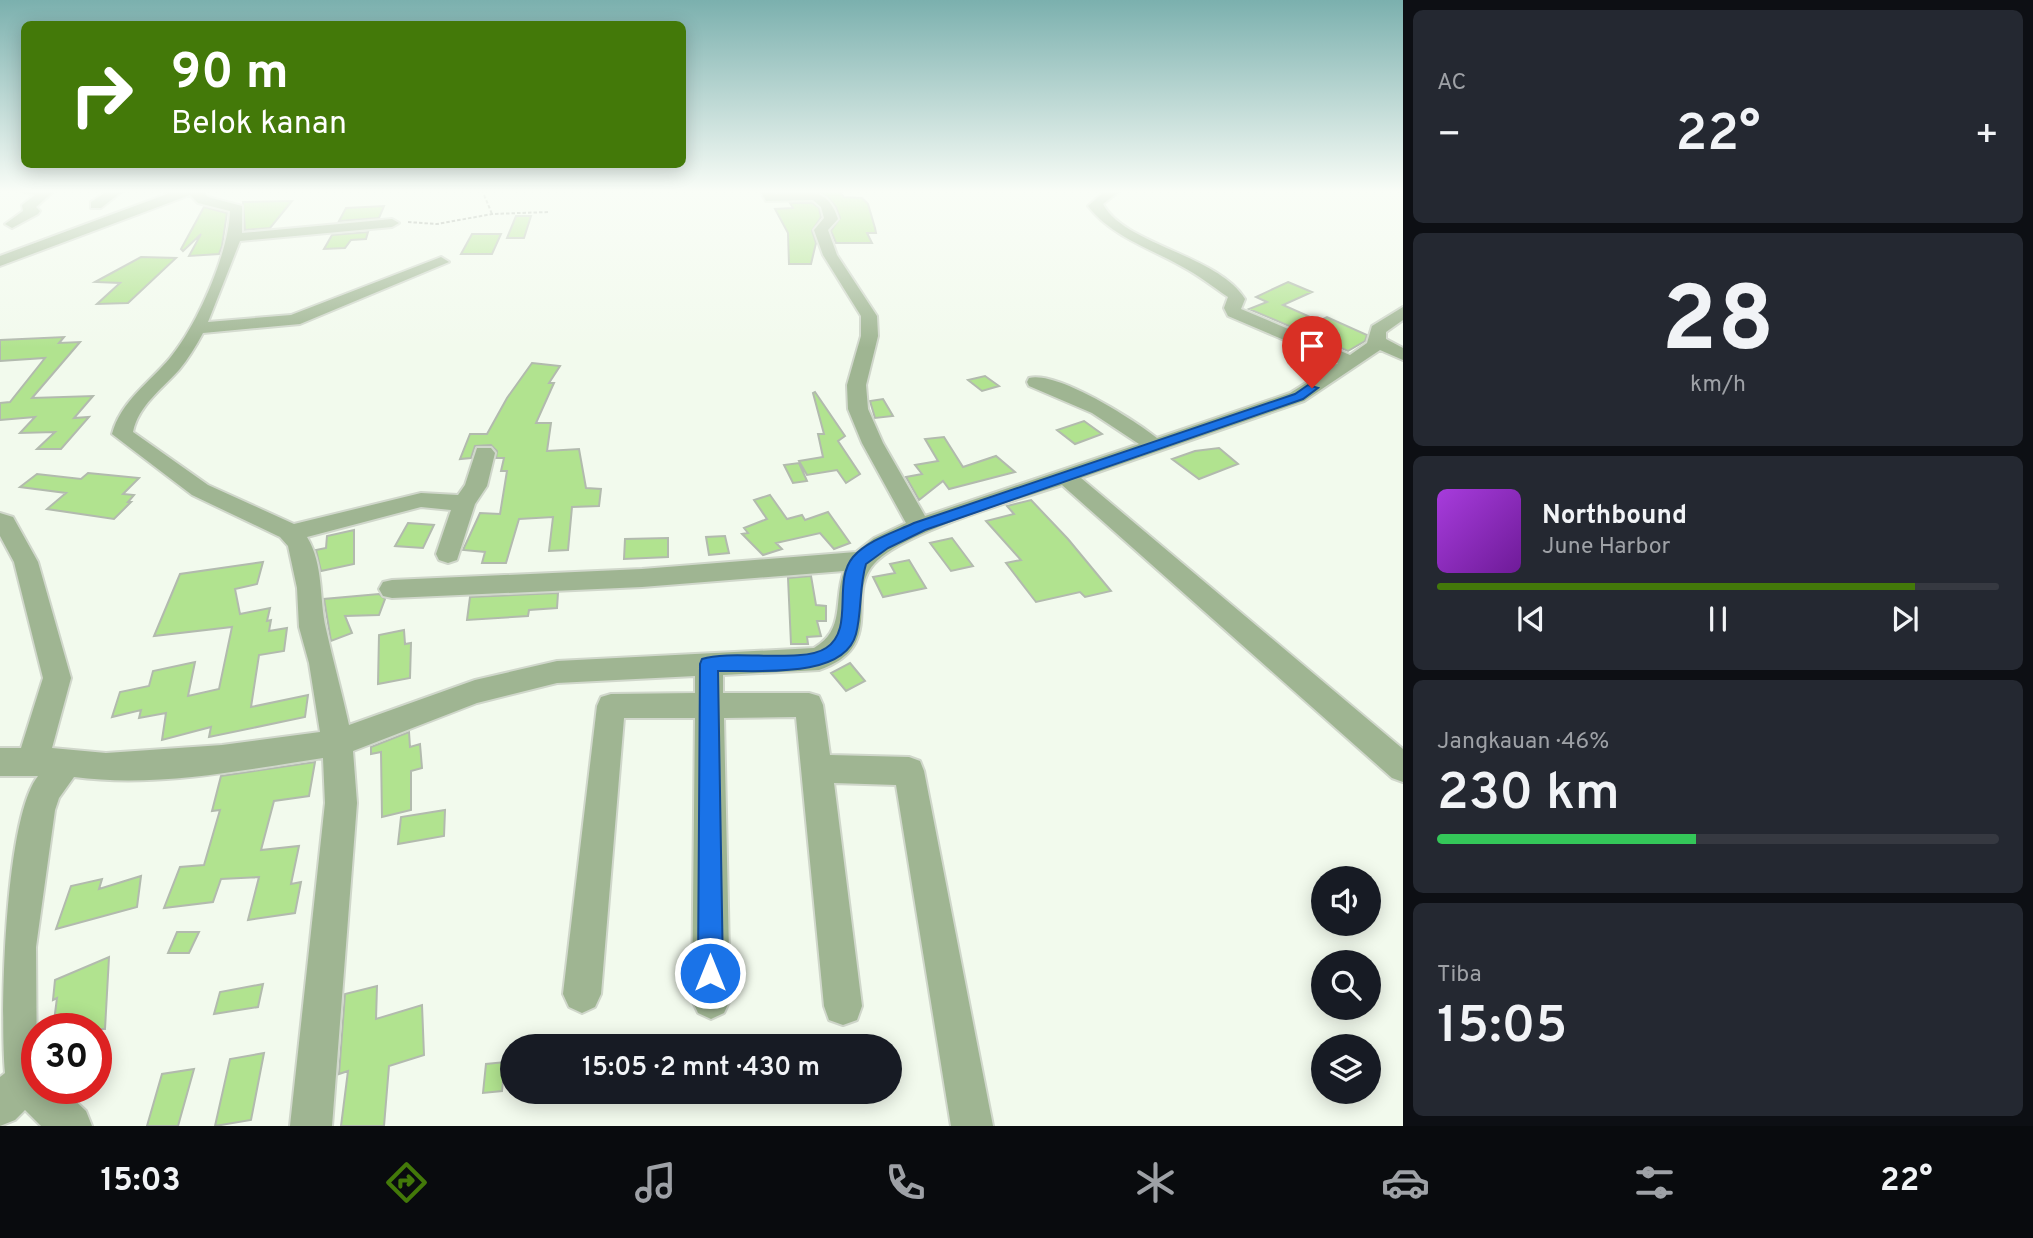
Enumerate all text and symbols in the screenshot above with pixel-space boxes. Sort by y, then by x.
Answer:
text: 90 m [171,44,289,106]
icon: right [56,49,147,140]
text: AC [1437,69,1466,98]
text: 22° [1675,103,1761,169]
text: Belok kanan [171,105,347,145]
text: − [1437,112,1462,161]
text: + [1974,112,1999,161]
text: 28 [1662,268,1774,383]
pin [1282,316,1342,388]
icon: arrive [1293,327,1331,365]
text: km/h [1690,371,1746,400]
text: Northbound [1542,500,1687,533]
text: June Harbor [1542,533,1670,562]
icon: previous [1512,600,1550,638]
icon: pause [1699,600,1737,638]
icon: next [1886,600,1924,638]
text: Jangkauan · 46% [1437,728,1609,757]
text: 230 km [1437,762,1620,828]
map controls [1311,866,1381,1104]
button: sound [1311,866,1381,936]
position arrow [673,936,747,1010]
button: search [1311,950,1381,1020]
text: Tiba [1437,961,1482,990]
text: 15:05 [1437,995,1567,1061]
speed limit sign: 30 [21,1013,112,1104]
button: layers [1311,1034,1381,1104]
text: 15:05 · 2 mnt · 430 m [582,1052,820,1085]
icon: directions [382,1158,431,1207]
icon: music [631,1158,680,1207]
icon: phone [881,1158,930,1207]
icon: climate [1131,1158,1180,1207]
icon: car [1381,1158,1430,1207]
icon: filters [1630,1158,1679,1207]
text: 15:03 [100,1162,181,1202]
text: 22° [1880,1162,1933,1202]

